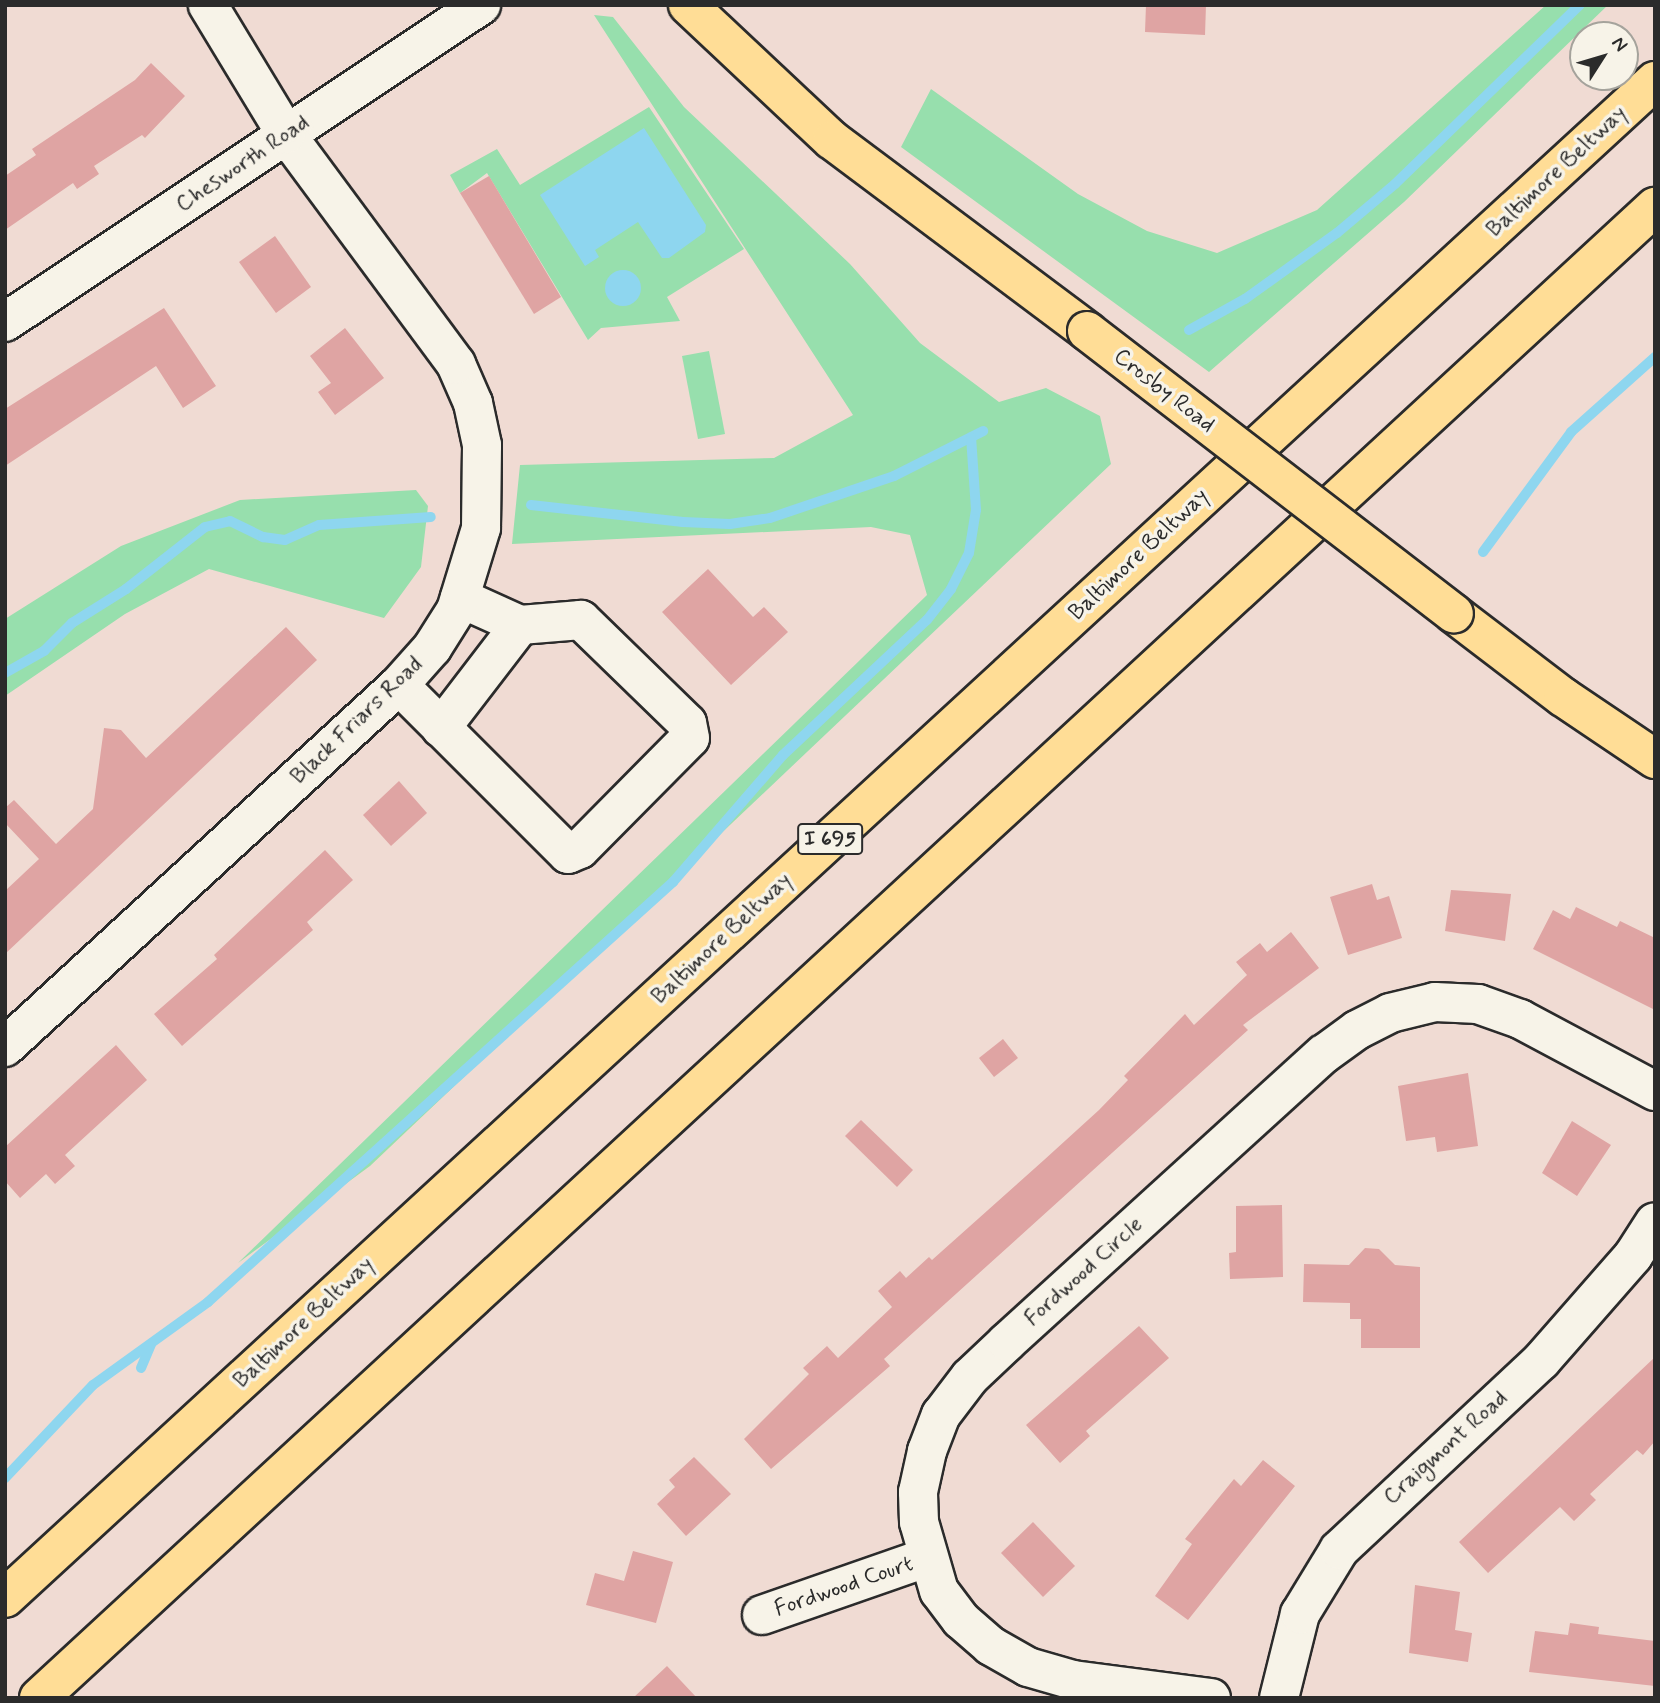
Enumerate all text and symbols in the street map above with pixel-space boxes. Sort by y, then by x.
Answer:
north arrow [1569,21,1639,91]
text: N [1606,32,1633,57]
street label: Baltimore Beltway [1481,100,1633,244]
street label: Chesworth Road [171,109,315,219]
street label: Crosby Road [1108,343,1220,439]
street label: Baltimore Beltway [1063,483,1215,627]
street label: Black Friars Road [286,652,428,790]
road number: I 695 [797,822,863,856]
street label: Baltimore Beltway [646,867,798,1011]
street label: Fordwood Circle [1019,1211,1149,1333]
street label: Baltimore Beltway [228,1251,380,1395]
street label: Craigmont Road [1378,1385,1514,1511]
street label: Fordwood Court [769,1550,919,1624]

